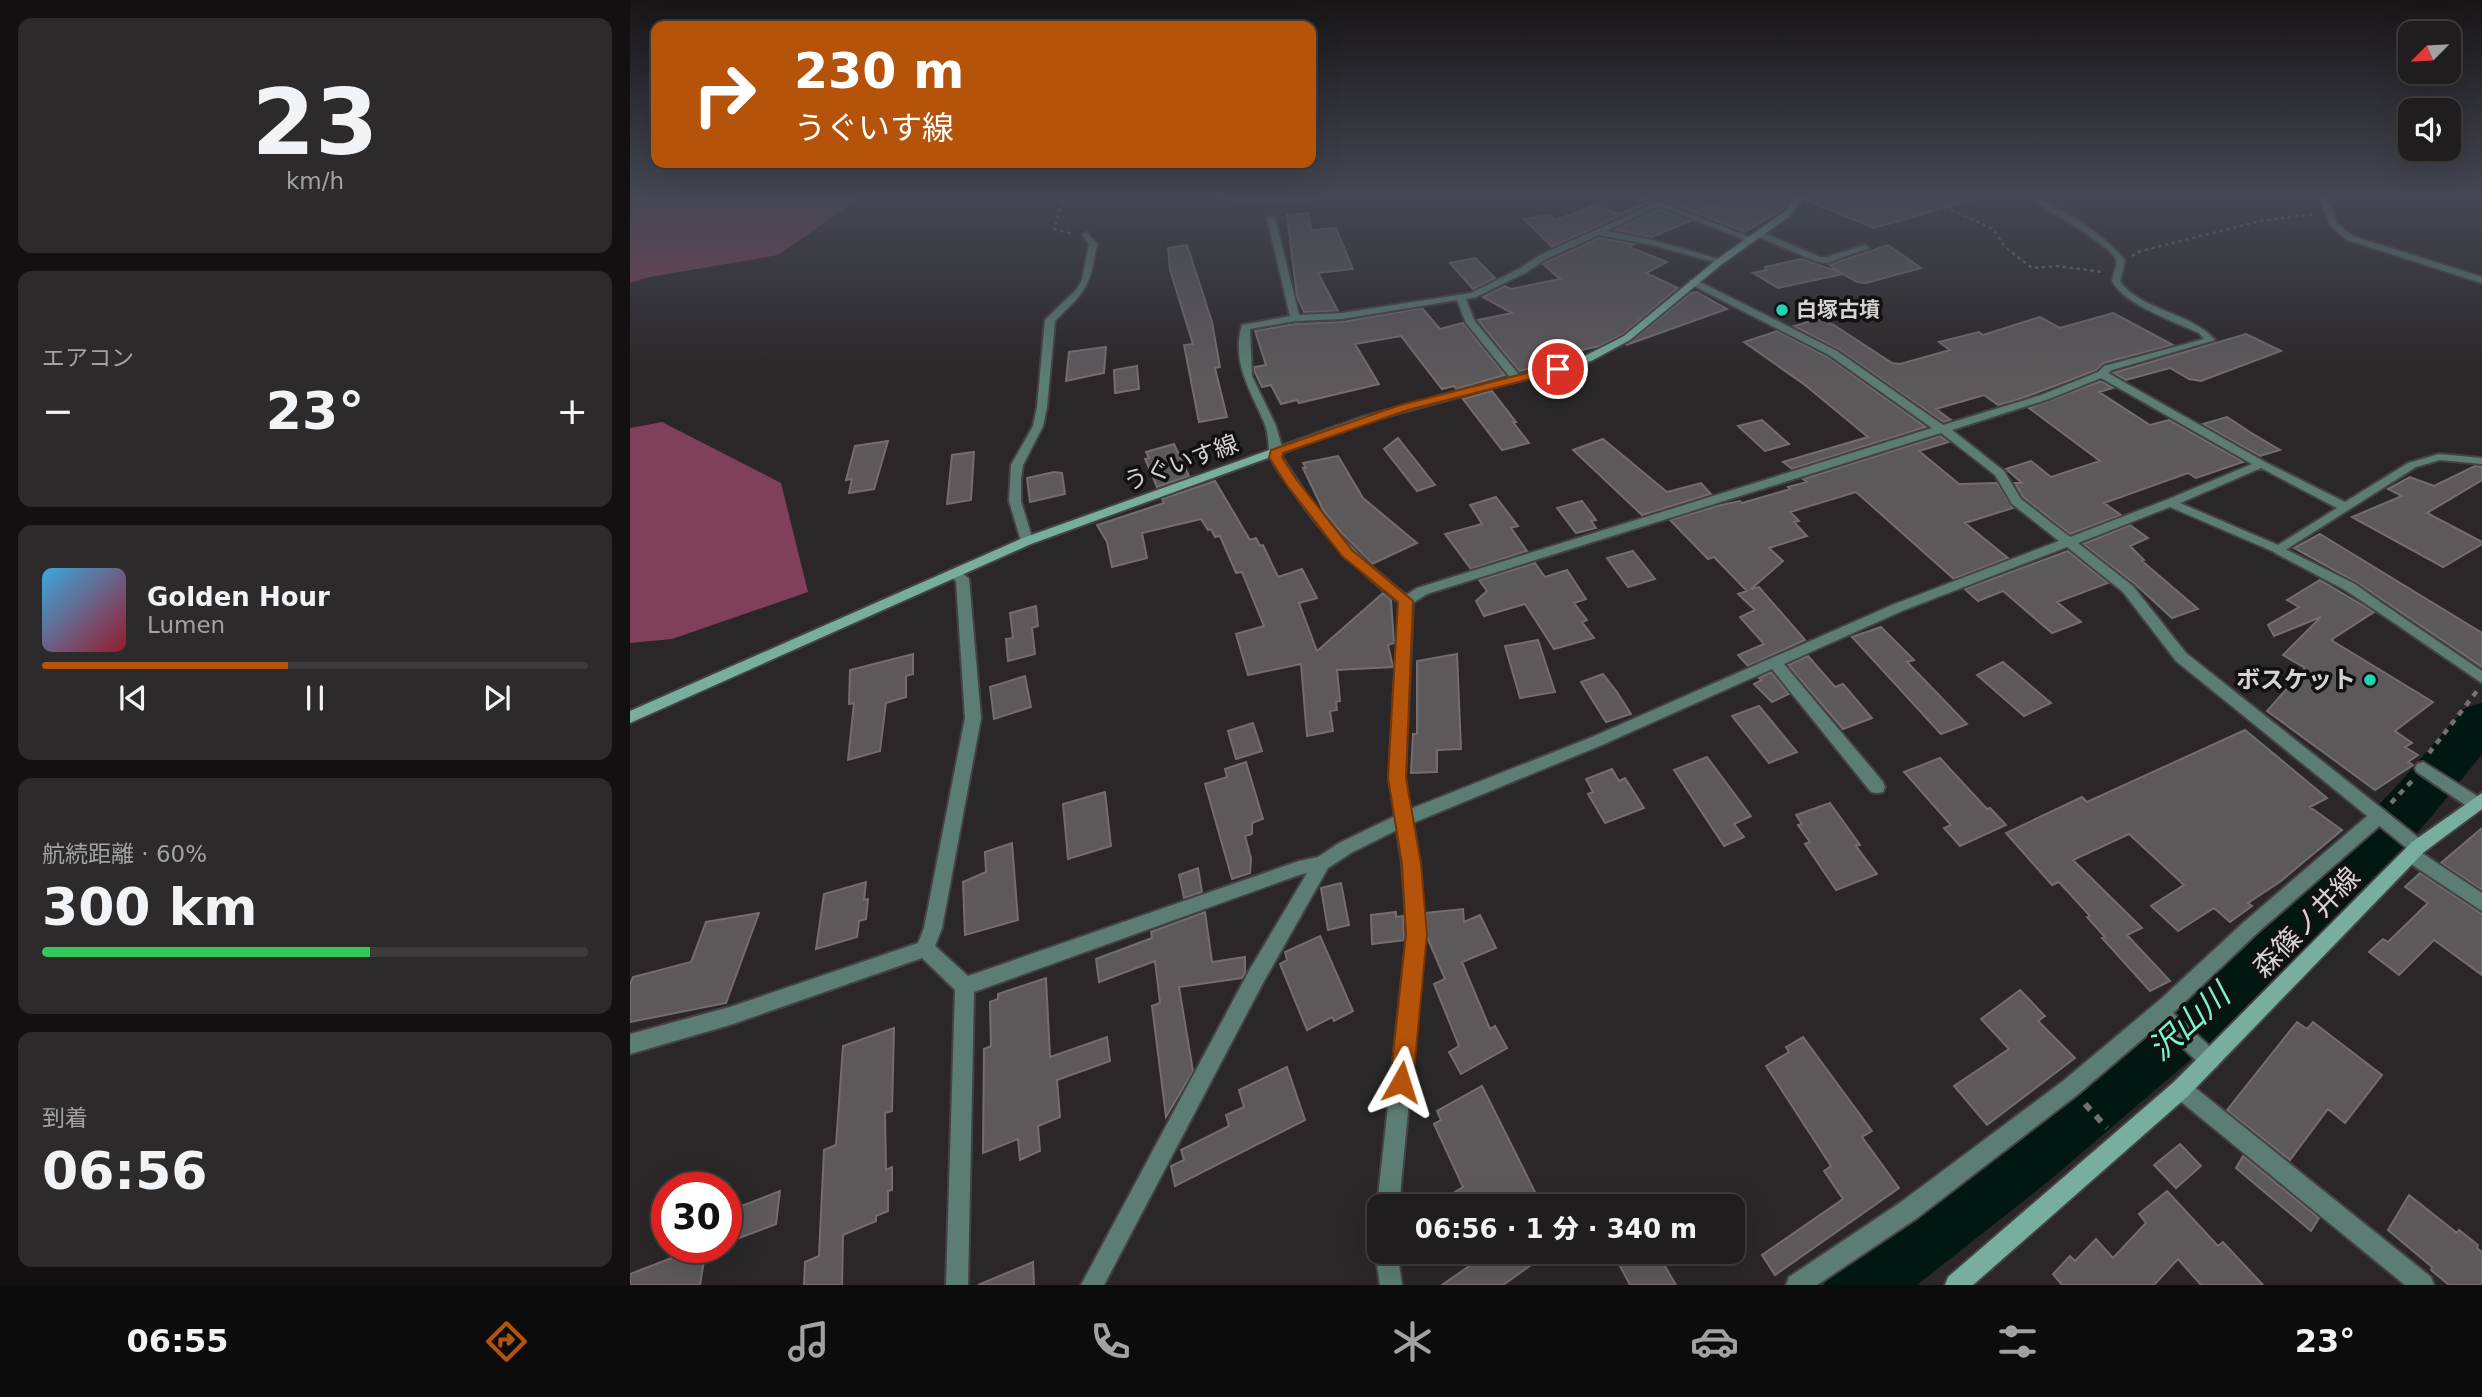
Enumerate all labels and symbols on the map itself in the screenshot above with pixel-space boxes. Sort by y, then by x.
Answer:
north arrow [2398,21,2460,84]
place label: 白塚古墳 [1796,298,1880,322]
marker: 白塚古墳 [1774,302,1790,318]
pin [1528,339,1588,399]
street label: うぐいす線 [1120,429,1242,497]
place label: ボスケット [2236,666,2356,694]
marker: ボスケット [2362,672,2378,688]
street label: 森篠ノ井線 [2246,861,2367,984]
water label: 沢山川 [2141,974,2240,1068]
position arrow [1364,1045,1438,1119]
speed limit sign: 30 [651,1172,742,1263]

